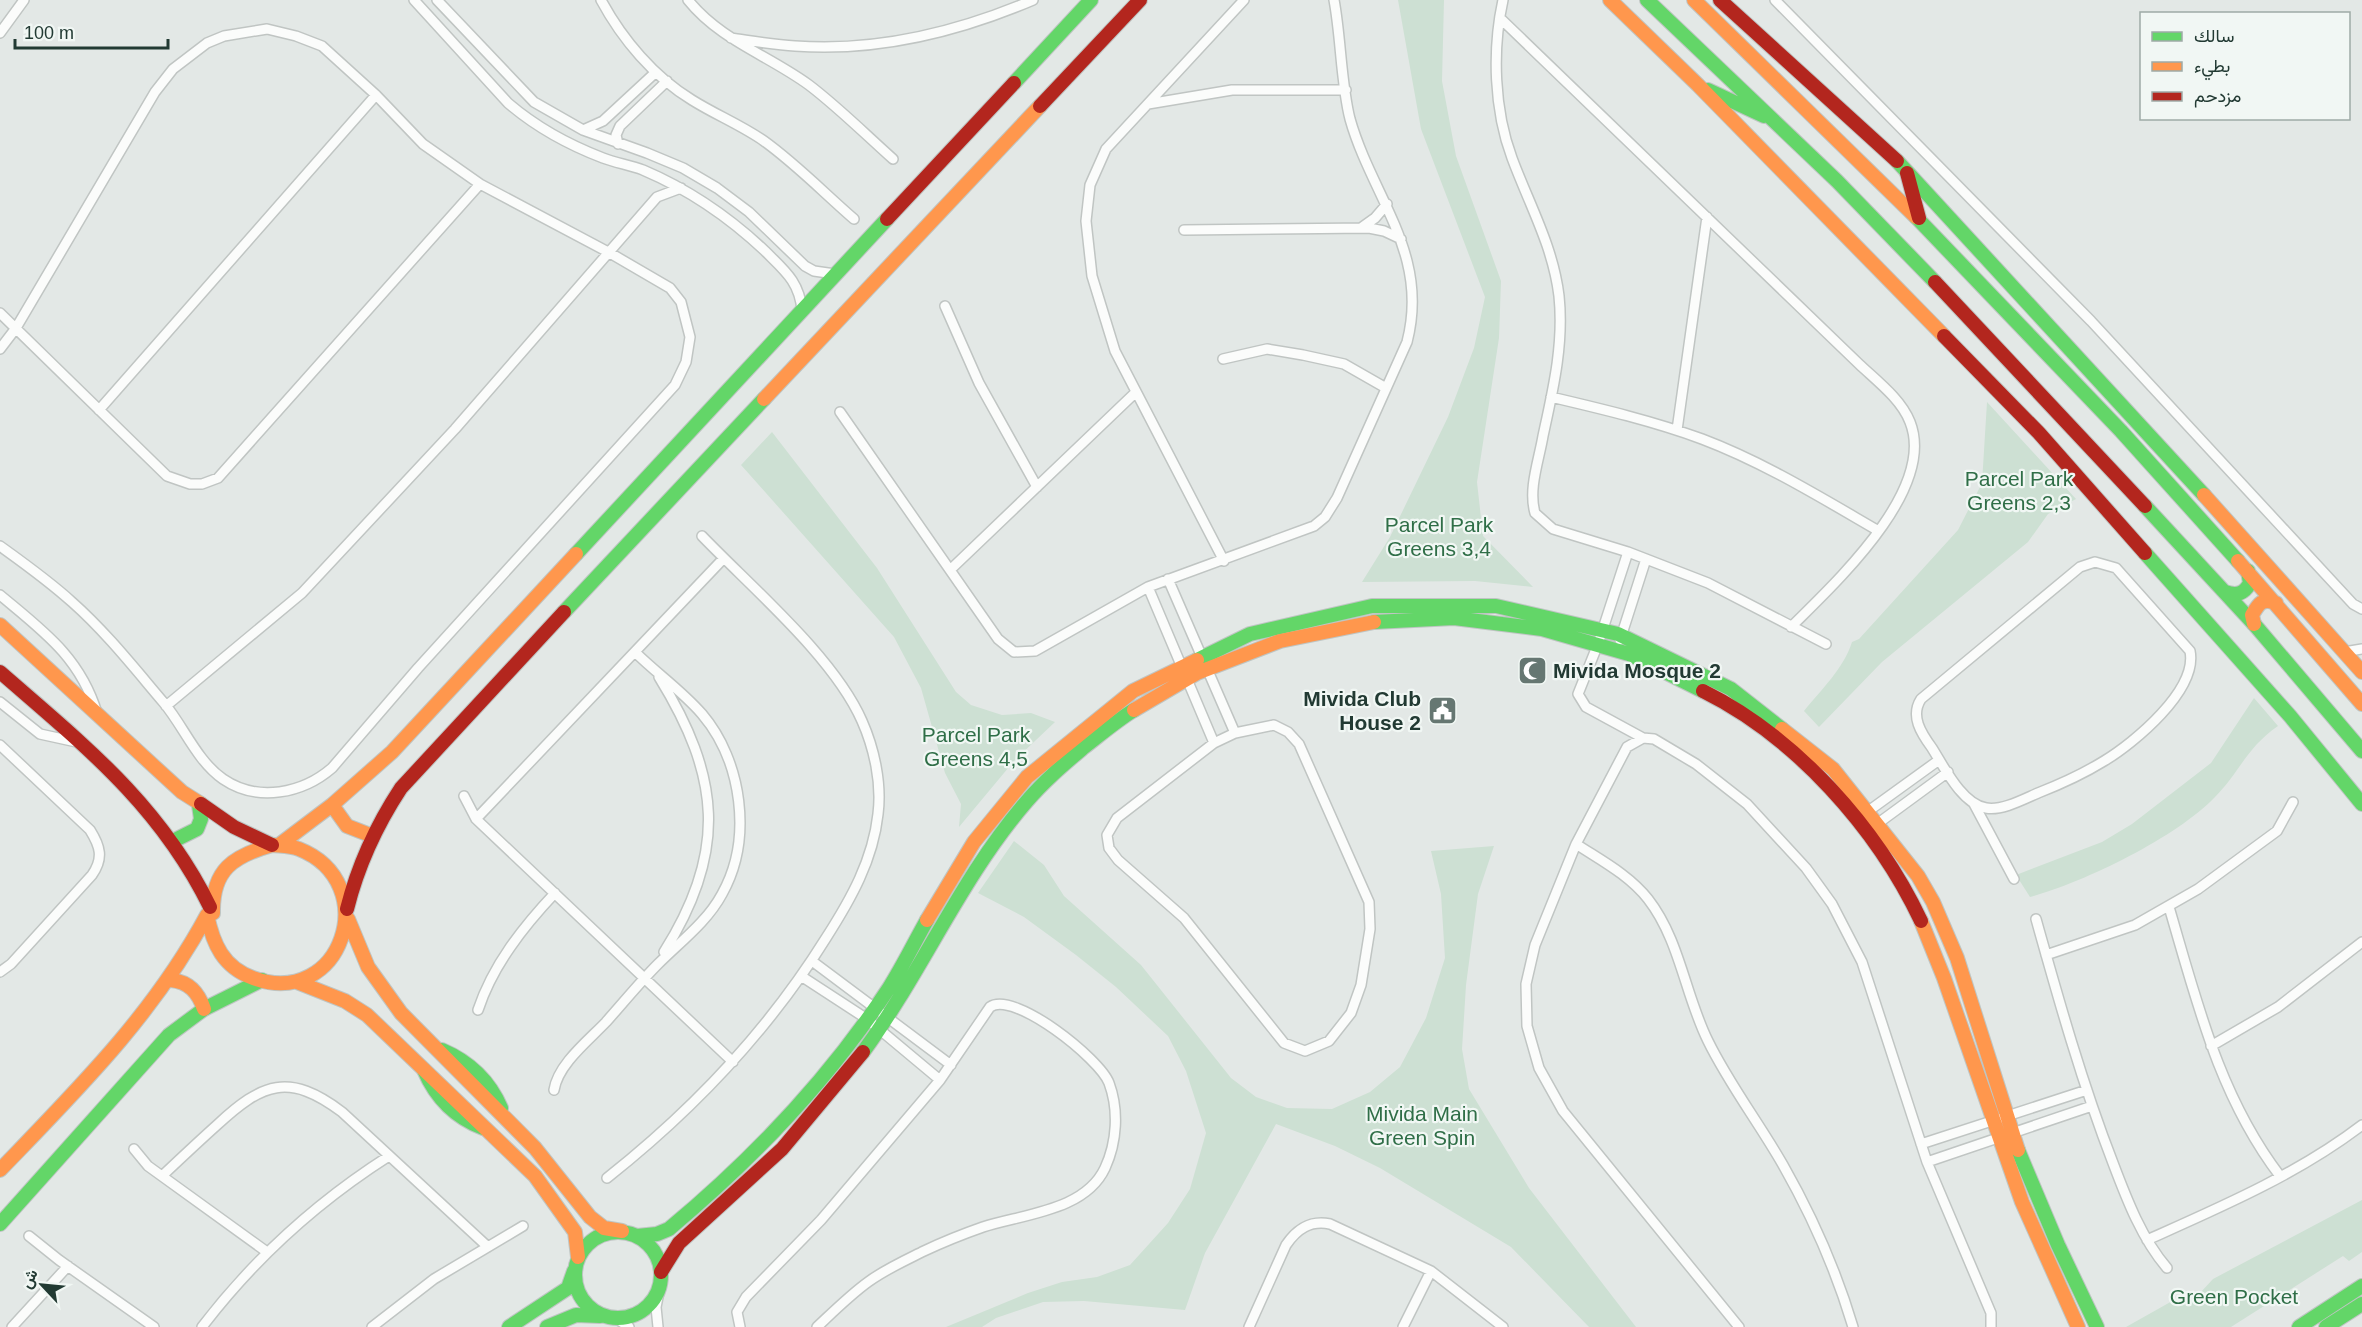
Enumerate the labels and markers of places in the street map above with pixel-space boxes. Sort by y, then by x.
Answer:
mosque icon: Mivida Mosque 2 [1516,654,1548,686]
place label: Mivida Mosque 2 [1553,659,1721,682]
place label: Mivida Club House 2 [1303,687,1421,734]
public building icon: Mivida Club House 2 [1426,694,1458,726]

